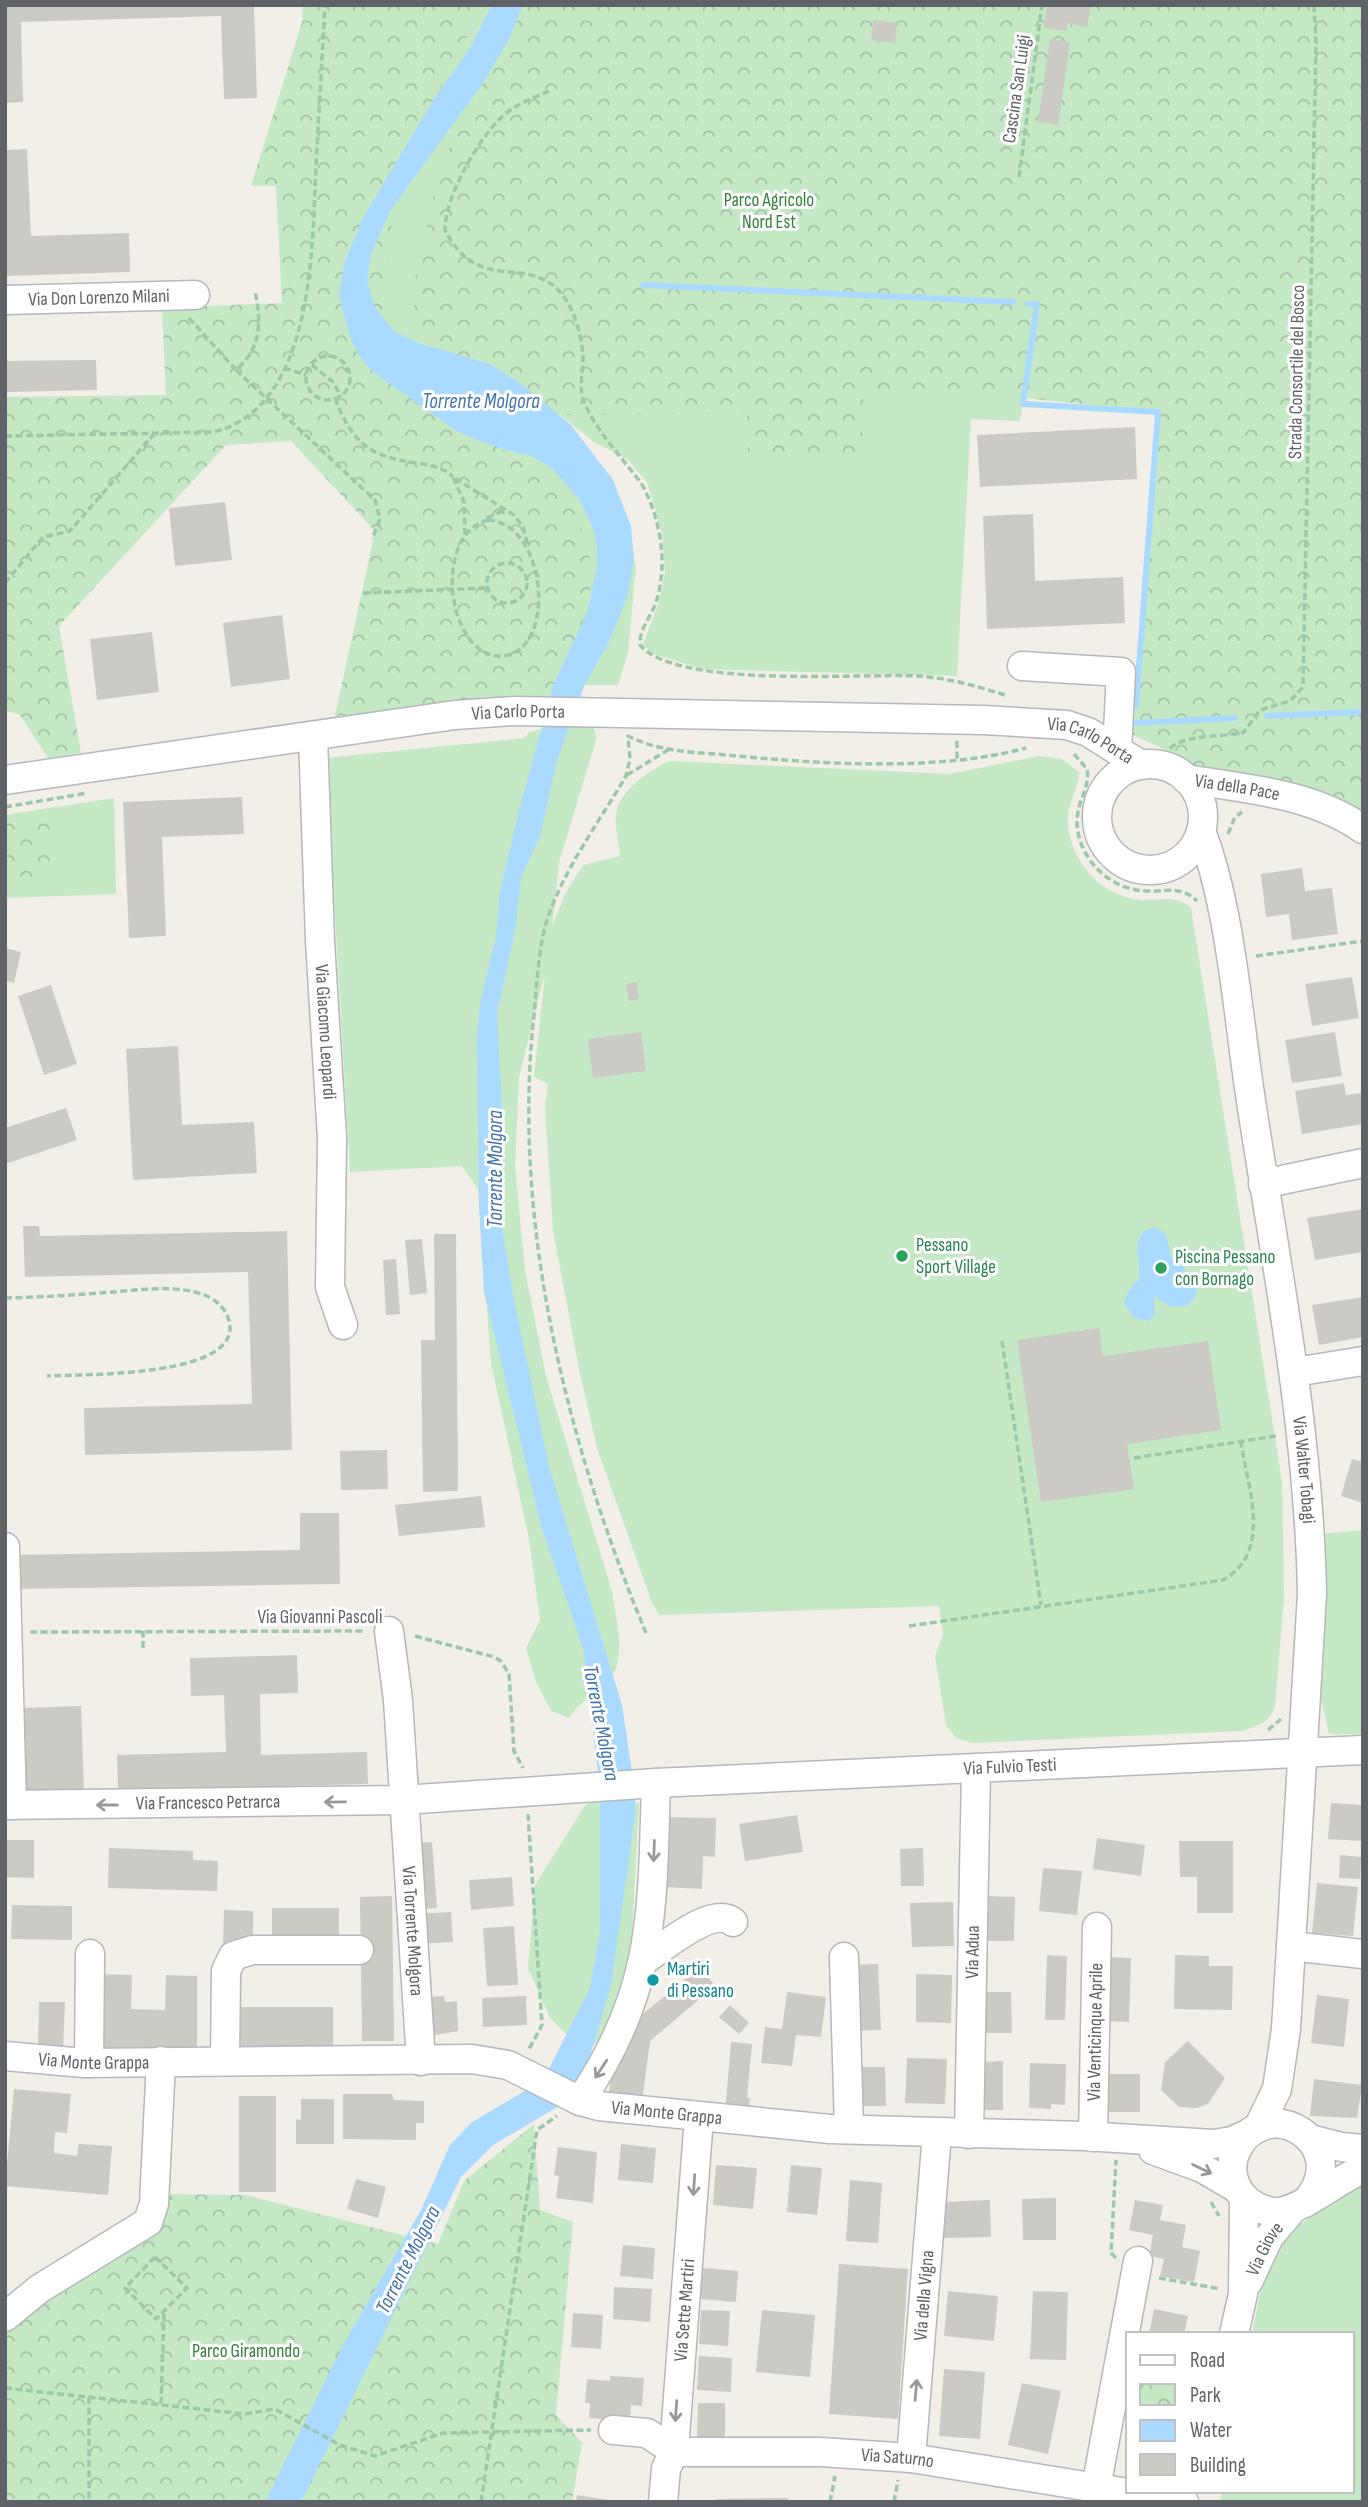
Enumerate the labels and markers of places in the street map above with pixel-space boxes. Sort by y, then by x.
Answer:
place label: Pessano Sport Village [916,1234,996,1279]
place label: Piscina Pessano con Bornago [1175,1246,1275,1291]
marker: Pessano Sport Village [894,1248,910,1264]
marker: Piscina Pessano con Bornago [1153,1260,1169,1276]
place label: Martiri di Pessano [667,1958,734,2003]
marker: Martiri di Pessano [645,1972,661,1988]

